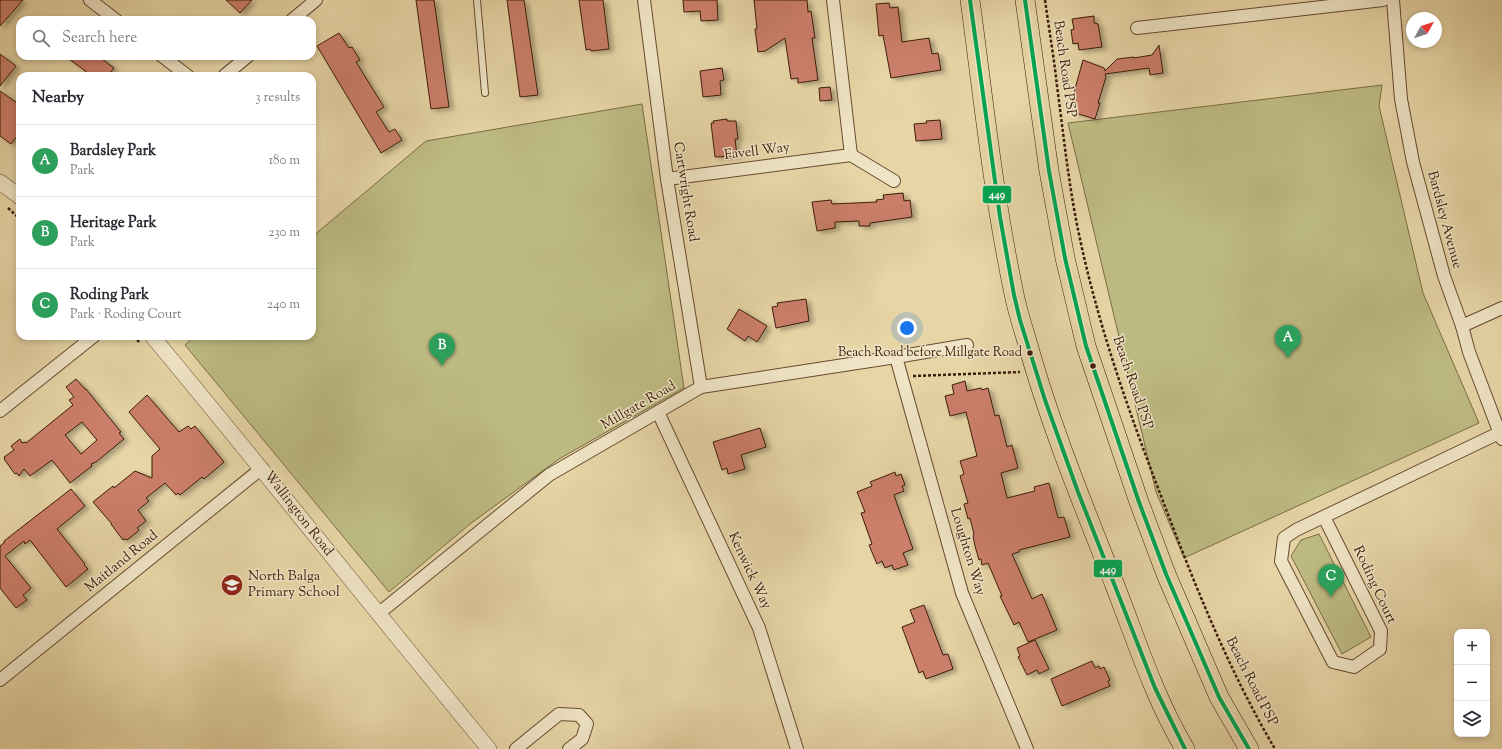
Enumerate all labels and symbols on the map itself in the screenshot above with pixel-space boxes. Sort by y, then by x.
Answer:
north arrow [1406,12,1442,48]
street label: Beach Road PSP [1047,19,1081,119]
street label: Favell Way [723,138,791,166]
street label: Cartwright Road [667,140,703,244]
street label: Bardsley Avenue [1421,169,1467,271]
line badge: 449 [982,185,1012,204]
text: 449 [988,187,1006,203]
your location [897,318,917,338]
pin: A [1275,325,1301,358]
pin: B [429,333,455,366]
street label: Beach Road PSP [1107,334,1157,433]
place label: Beach Road before Millgate Road [838,344,1023,362]
marker: Beach Road before Millgate Road [1025,348,1035,358]
unlabelled marker [1088,361,1098,371]
street label: Millgate Road [598,376,680,436]
street label: Wallington Road [258,467,338,561]
street label: Loughton Way [944,506,990,598]
street label: Maitland Road [81,526,163,598]
street label: Kenwick Way [722,529,776,613]
street label: Roding Court [1347,543,1401,627]
line badge: 449 [1093,559,1123,578]
text: 449 [1099,562,1117,578]
pin: C [1318,564,1344,597]
place label: North Balga Primary School [248,567,340,603]
school or university icon: North Balga Primary School [219,572,245,598]
street label: Beach Road PSP [1220,634,1282,730]

